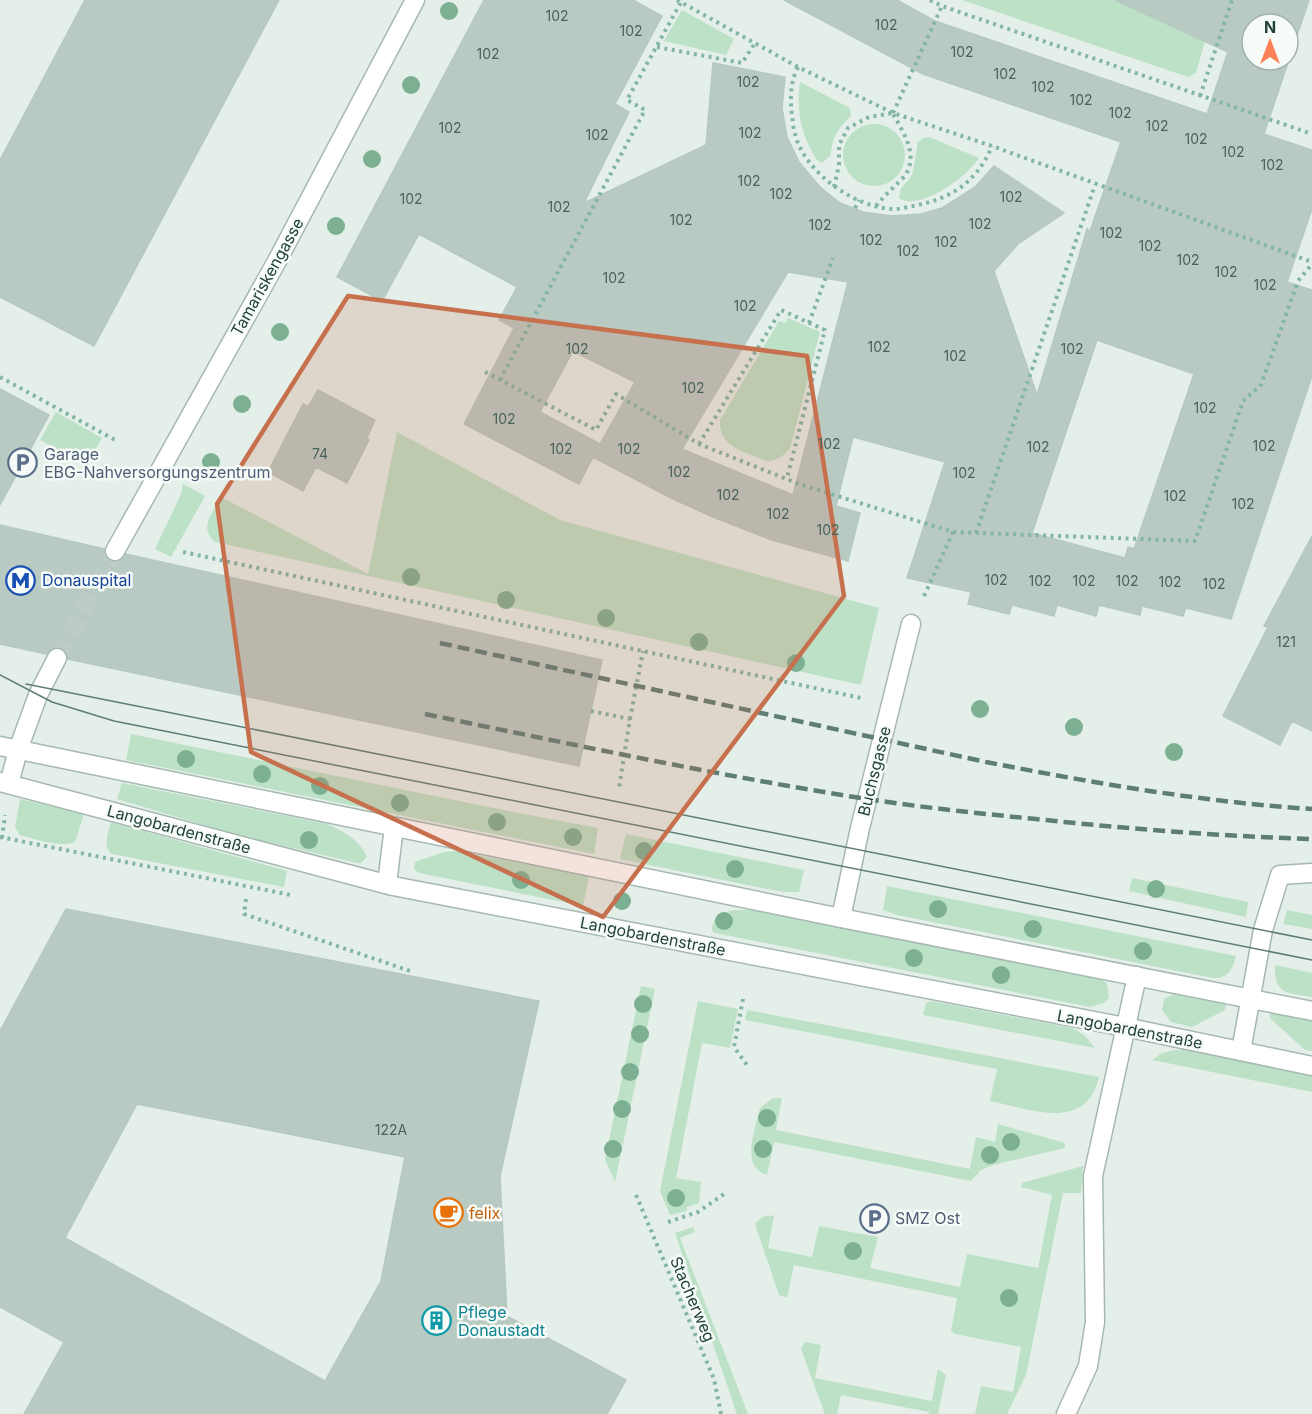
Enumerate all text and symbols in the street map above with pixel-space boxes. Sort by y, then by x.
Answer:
house number: 102 [545,7,569,24]
north arrow [1240,12,1300,72]
house number: 102 [874,16,898,33]
text: N [1264,17,1276,37]
house number: 102 [619,22,643,39]
house number: 102 [950,43,974,60]
house number: 102 [476,45,500,62]
house number: 102 [993,65,1017,82]
house number: 102 [736,73,760,90]
house number: 102 [1031,78,1055,95]
house number: 102 [1069,91,1093,108]
house number: 102 [1108,104,1132,121]
house number: 102 [1145,117,1169,134]
house number: 102 [438,119,462,136]
house number: 102 [738,124,762,141]
house number: 102 [585,126,609,143]
house number: 102 [1184,130,1208,147]
house number: 102 [1221,143,1245,160]
house number: 102 [1260,156,1284,173]
house number: 102 [737,172,761,189]
house number: 102 [769,185,793,202]
house number: 102 [999,188,1023,205]
house number: 102 [399,190,423,207]
house number: 102 [547,198,571,215]
house number: 102 [669,211,693,228]
street label: Tamariskengasse [226,214,308,340]
house number: 102 [968,215,992,232]
house number: 102 [808,216,832,233]
house number: 102 [1099,224,1123,241]
house number: 102 [859,231,883,248]
house number: 102 [934,233,958,250]
house number: 102 [1138,237,1162,254]
house number: 102 [896,242,920,259]
house number: 102 [1176,251,1200,268]
house number: 102 [1214,263,1238,280]
house number: 102 [602,269,626,286]
house number: 102 [1253,276,1277,293]
house number: 102 [733,297,757,314]
house number: 102 [867,338,891,355]
house number: 102 [565,340,589,357]
house number: 102 [1060,340,1084,357]
house number: 102 [943,347,967,364]
house number: 102 [681,379,705,396]
house number: 102 [1193,399,1217,416]
house number: 102 [492,410,516,427]
house number: 102 [817,435,841,452]
house number: 102 [1252,437,1276,454]
house number: 102 [1026,438,1050,455]
house number: 102 [549,440,573,457]
house number: 102 [617,440,641,457]
place label: Garage EBG-Nahversorgungszentrum [44,444,271,482]
house number: 74 [312,445,328,462]
parking icon: Garage EBG-Nahversorgungszentrum [7,447,39,479]
house number: 102 [667,463,691,480]
house number: 102 [952,464,976,481]
house number: 102 [716,486,740,503]
house number: 102 [1163,487,1187,504]
house number: 102 [1231,495,1255,512]
house number: 102 [766,505,790,522]
house number: 102 [816,521,840,538]
metro station icon: Donauspital [5,564,37,596]
place label: Donauspital [42,570,131,590]
house number: 102 [984,571,1008,588]
house number: 102 [1028,572,1052,589]
house number: 102 [1072,572,1096,589]
house number: 102 [1115,572,1139,589]
house number: 102 [1158,573,1182,590]
house number: 102 [1202,575,1226,592]
house number: 121 [1276,633,1296,650]
street label: Buchsgasse [853,724,895,818]
street label: Langobardenstraße [105,800,253,858]
street label: Langobardenstraße [578,912,728,960]
street label: Langobardenstraße [1055,1005,1205,1053]
house number: 122A [375,1121,408,1138]
cafe icon: felix [432,1197,464,1229]
parking icon: SMZ Ost [858,1202,890,1234]
place label: felix [469,1203,501,1223]
place label: SMZ Ost [895,1208,960,1228]
street label: Stacherweg [666,1253,720,1345]
place label: Pflege Donaustadt [458,1302,545,1340]
building icon: Pflege Donaustadt [421,1305,453,1337]

